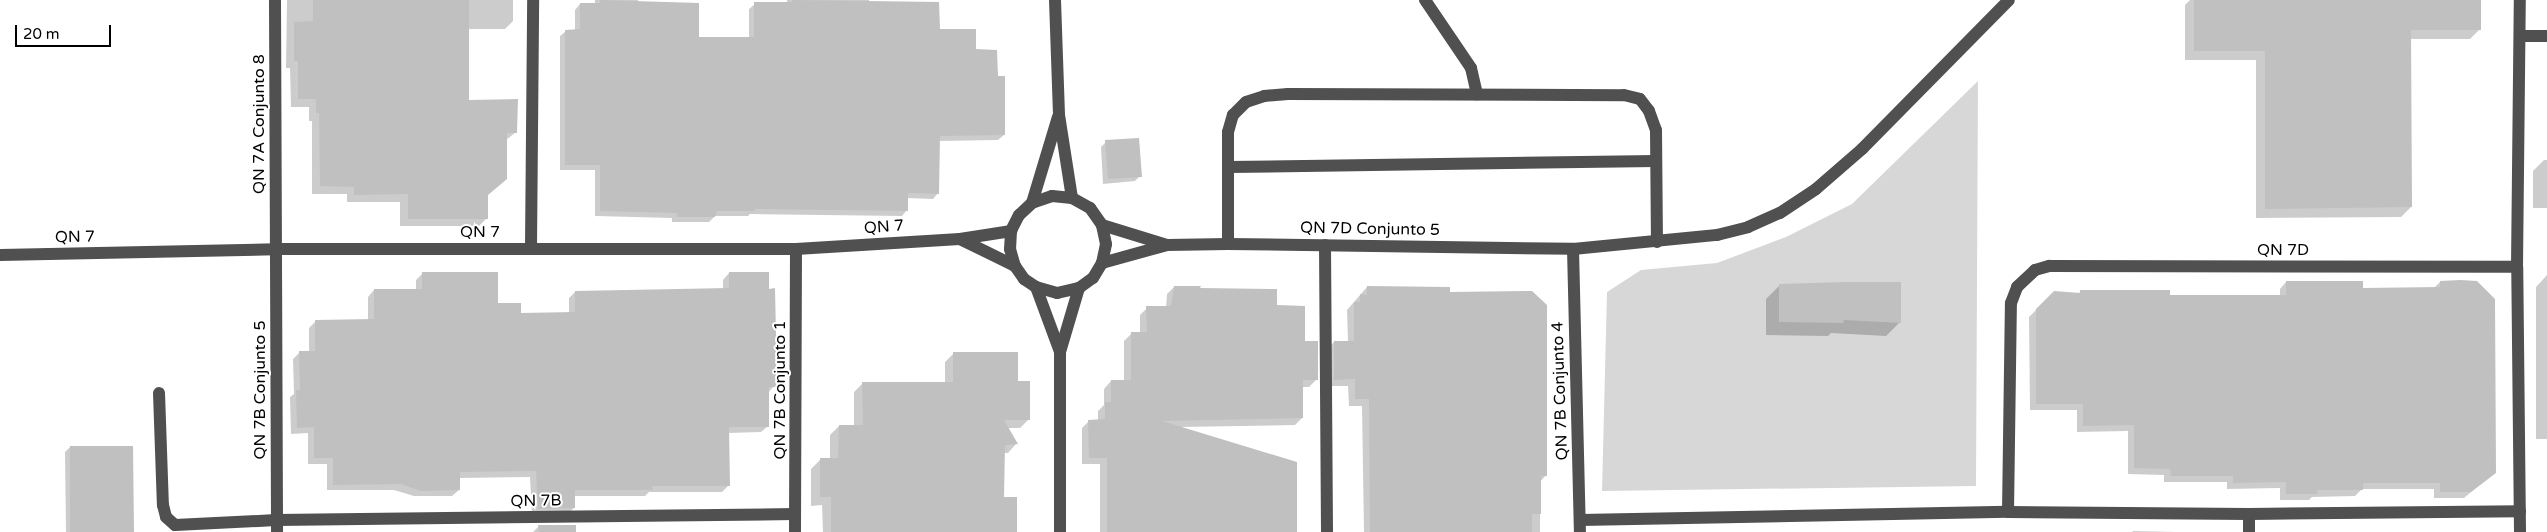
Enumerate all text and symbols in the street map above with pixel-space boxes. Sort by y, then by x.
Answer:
scale bar [18,15,114,47]
text: 20 m [23,25,60,43]
street label: QN 7A Conjunto 8 [249,54,269,194]
street label: QN 7 [863,216,905,238]
street label: QN 7D Conjunto 5 [1300,218,1440,240]
street label: QN 7 [460,222,500,242]
street label: QN 7 [55,227,95,247]
street label: QN 7D [2257,240,2309,260]
street label: QN 7B Conjunto 5 [250,321,270,459]
street label: QN 7B Conjunto 1 [770,321,790,459]
street label: QN 7B Conjunto 4 [1548,321,1572,461]
street label: QN 7B [510,491,562,511]

